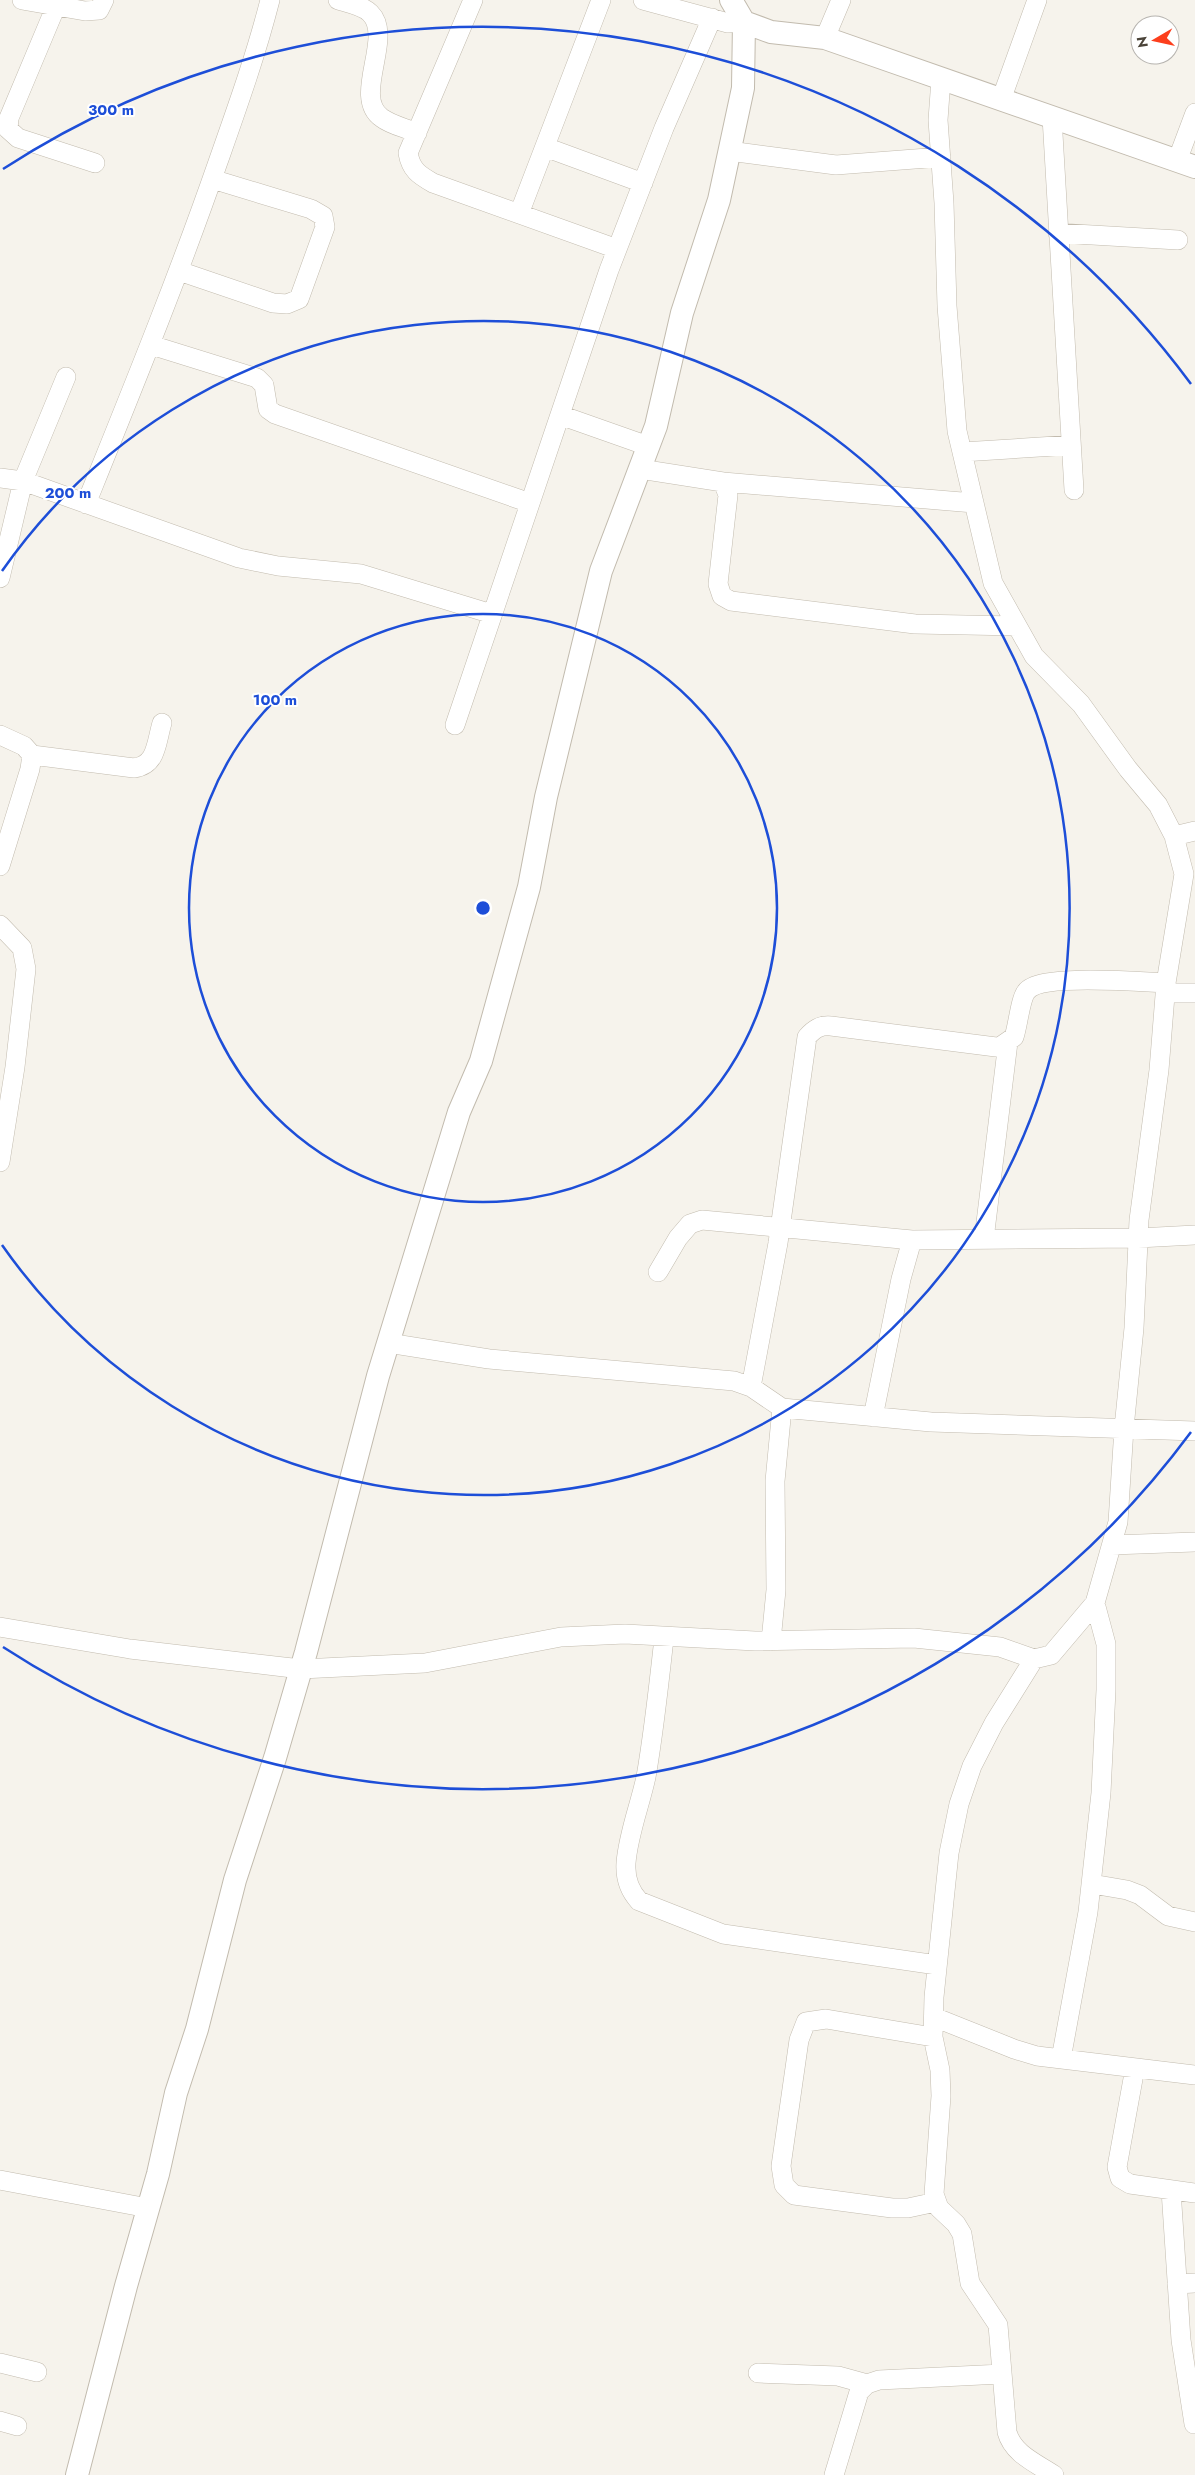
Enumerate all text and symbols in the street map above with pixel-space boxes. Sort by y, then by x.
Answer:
north arrow [1130,15,1180,65]
text: N [1131,35,1153,49]
text: 300 m [88,99,134,121]
text: 200 m [45,482,91,504]
text: 100 m [253,689,297,711]
centre of rings [474,899,492,917]

